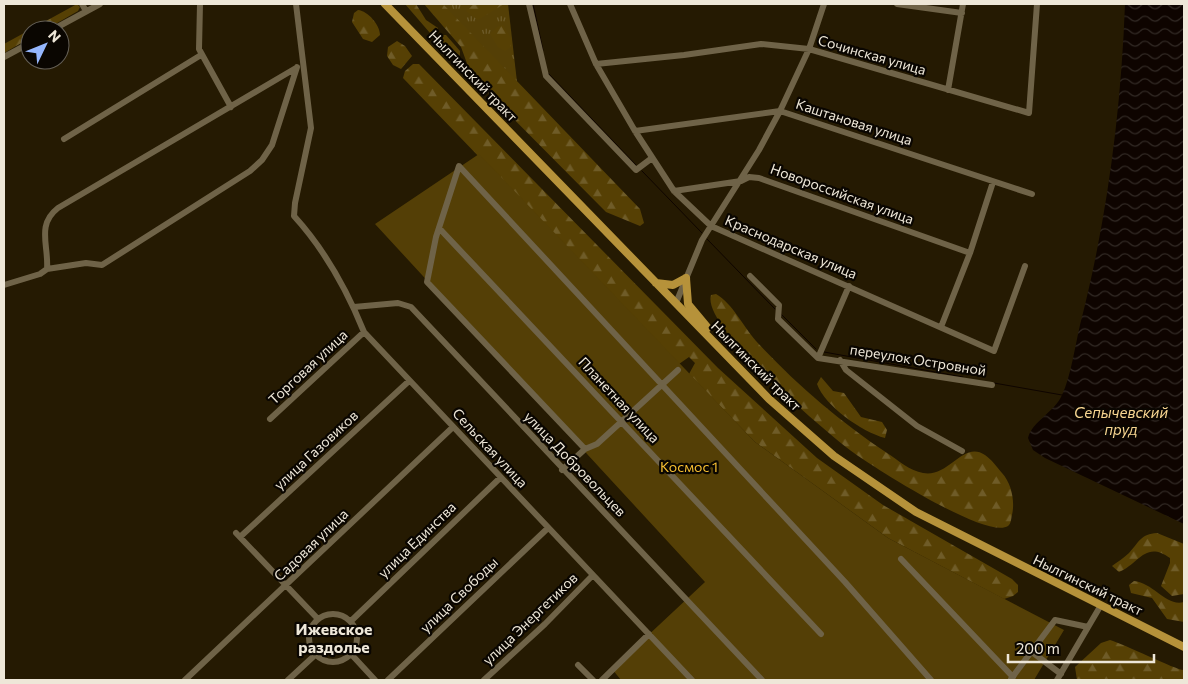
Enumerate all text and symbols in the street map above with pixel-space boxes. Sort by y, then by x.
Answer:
north arrow [20,20,70,70]
text: N [45,26,65,45]
street label: Нылгинский тракт [426,27,521,125]
street label: Сочинская улица [816,31,928,78]
street label: Каштановая улица [794,95,915,148]
street label: Новороссийская улица [768,160,916,227]
street label: Краснодарская улица [723,211,860,282]
street label: Нылгинский тракт [708,317,805,414]
street label: Торговая улица [265,326,351,408]
street label: переулок Островной [849,340,987,379]
street label: Планетная улица [575,353,664,446]
water label: Сепычевский пруд [1074,403,1168,438]
street label: Сельская улица [449,404,531,491]
street label: улица Газовиков [270,406,361,493]
street label: улица Добровольцев [521,408,630,520]
park label: Космос 1 [660,458,718,475]
street label: улица Единства [374,498,459,581]
street label: Садовая улица [270,505,351,584]
street label: Нылгинский тракт [1031,551,1146,619]
street label: улица Свободы [416,553,501,636]
street label: улица Энергетиков [479,569,581,668]
district label: Ижевское раздолье [296,619,372,656]
scale bar [1008,632,1154,664]
text: 200 m [1016,639,1060,657]

